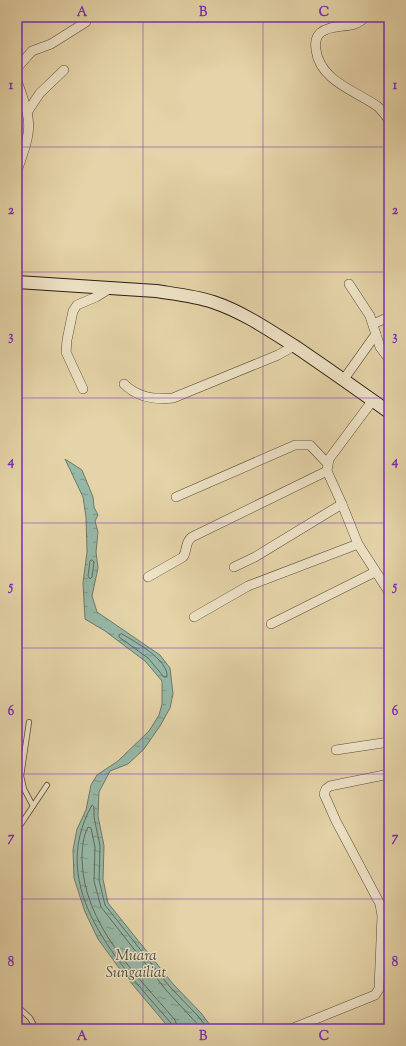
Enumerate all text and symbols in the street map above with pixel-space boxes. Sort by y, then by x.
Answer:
text: A [77,4,88,22]
text: B [199,4,208,22]
text: C [319,4,329,22]
text: 1 [9,77,14,95]
text: 1 [393,77,398,95]
text: 2 [8,202,15,220]
text: 2 [392,202,399,220]
text: 3 [8,328,14,346]
text: 3 [392,328,398,346]
text: 4 [7,453,15,471]
text: 4 [391,453,399,471]
text: 5 [8,578,14,596]
text: 5 [392,578,398,596]
text: 6 [8,703,15,721]
text: 6 [392,703,399,721]
text: 7 [8,829,15,847]
text: 7 [392,829,399,847]
water label: Muara Sungailiat [106,946,167,984]
text: 8 [8,954,15,972]
text: 8 [392,954,399,972]
text: A [77,1028,88,1046]
text: B [199,1028,208,1046]
text: C [319,1028,329,1046]

